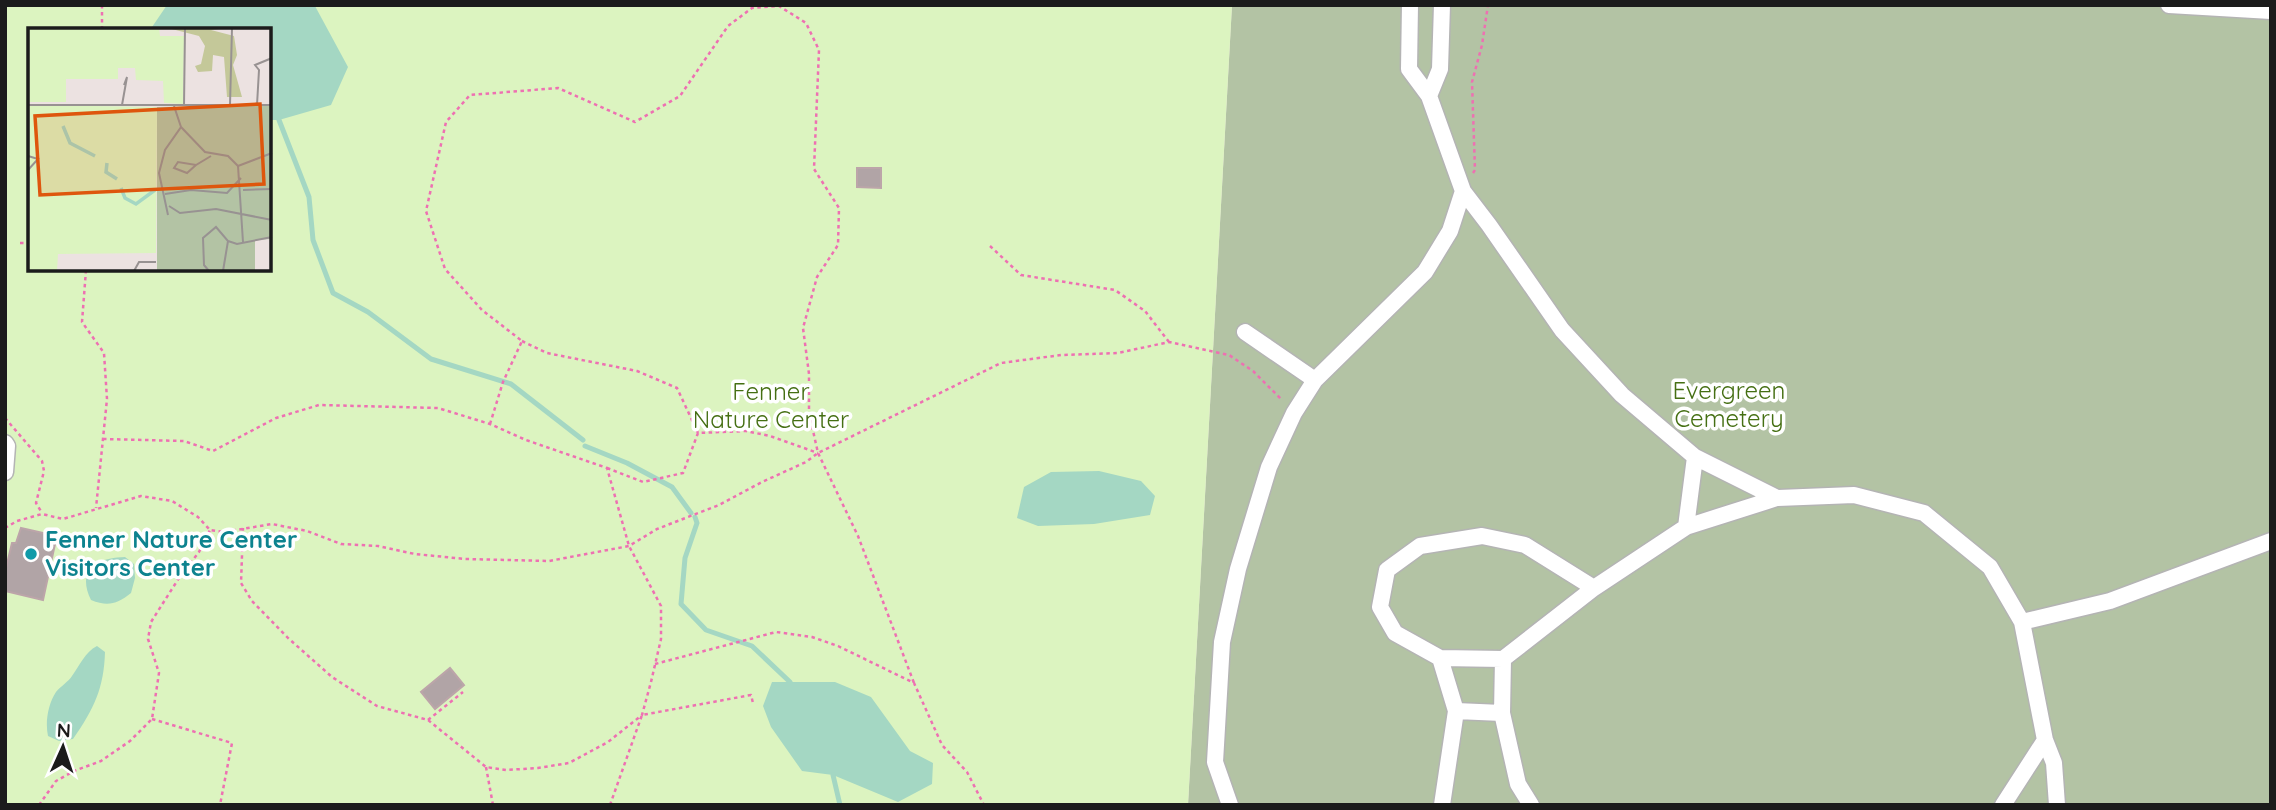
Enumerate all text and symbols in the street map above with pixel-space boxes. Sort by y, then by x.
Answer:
inset map [28,28,271,271]
park label: Evergreen Cemetery [1673,375,1785,433]
park label: Fenner Nature Center [693,376,849,434]
place label: Fenner Nature Center Visitors Center [45,524,297,582]
marker: Fenner Nature Center Visitors Center [23,546,39,562]
north arrow [28,712,98,782]
text: N [56,718,71,742]

